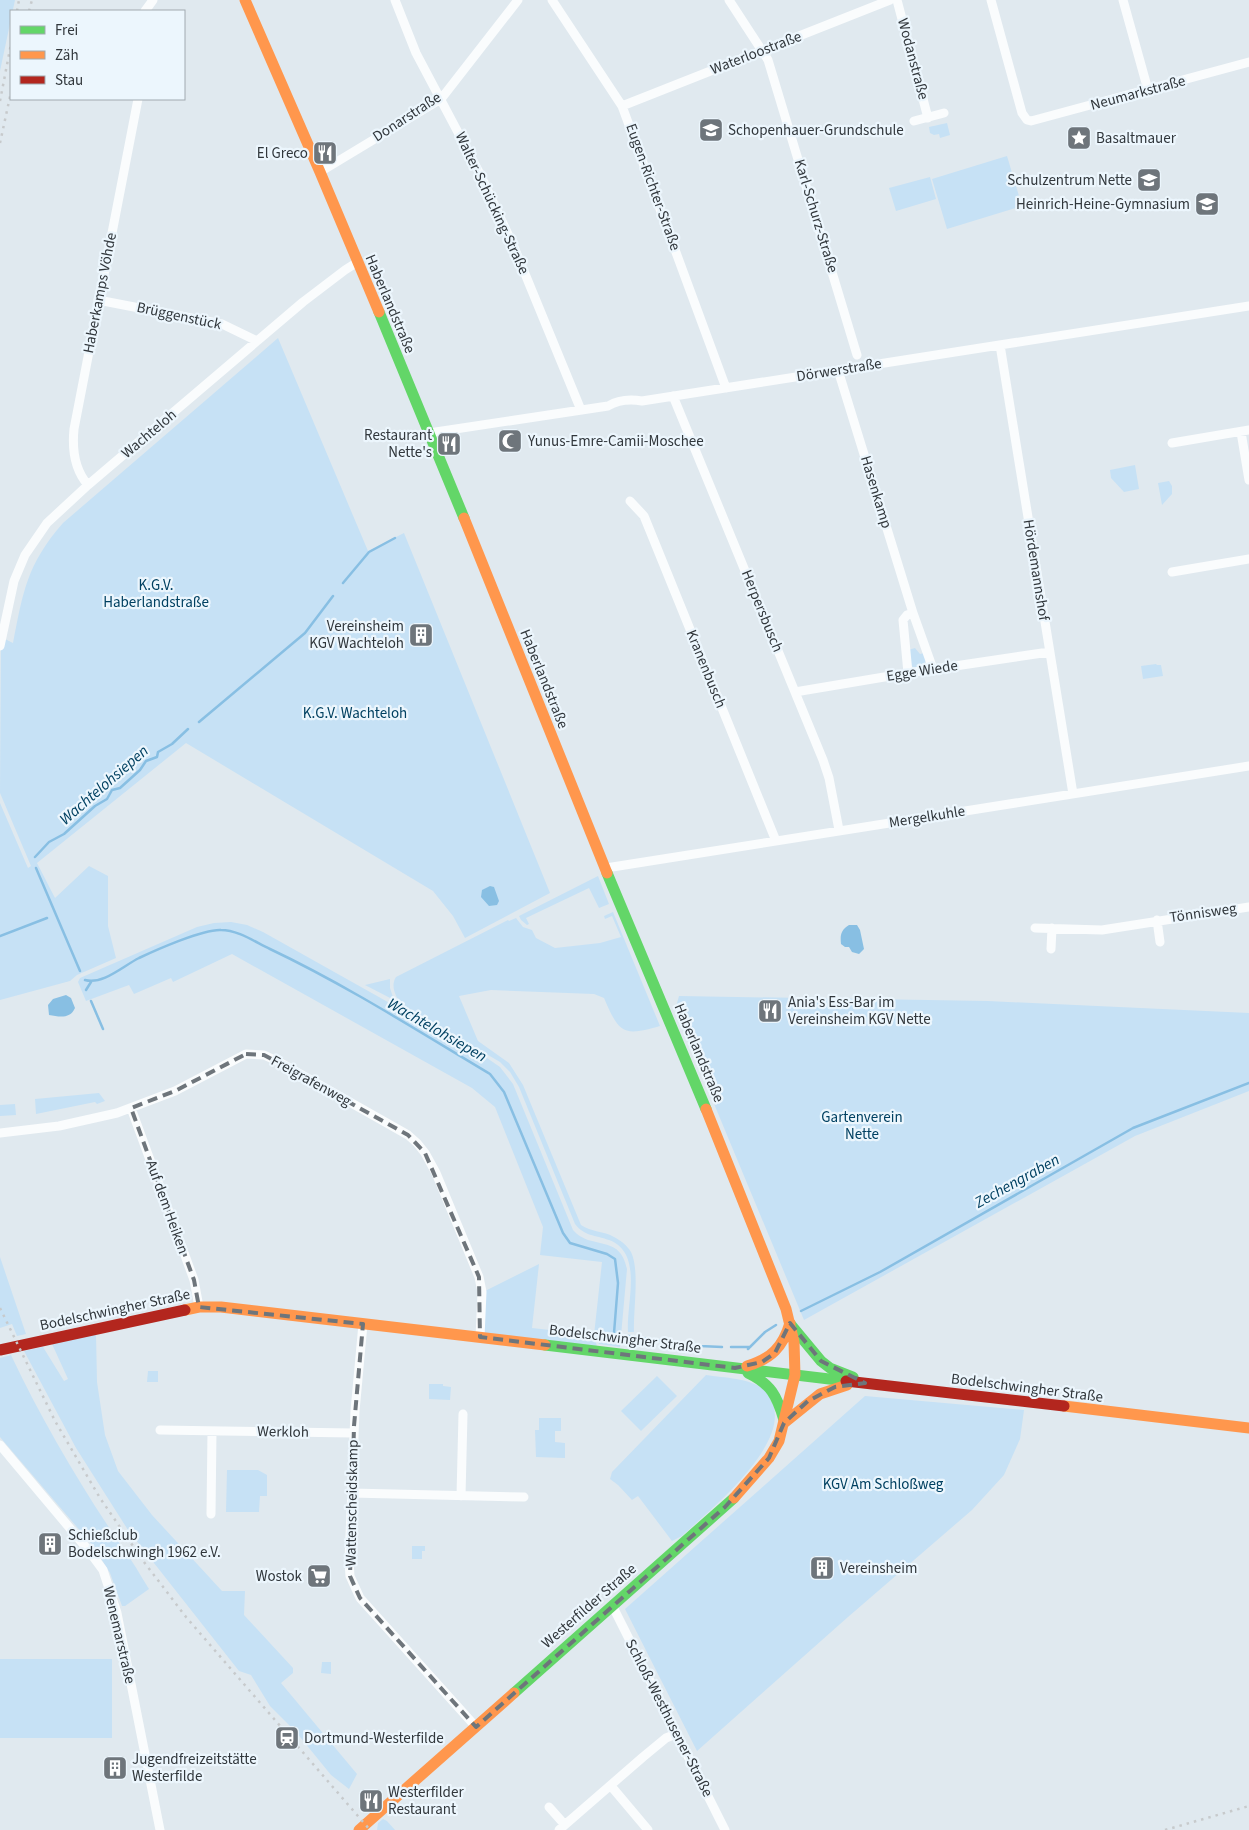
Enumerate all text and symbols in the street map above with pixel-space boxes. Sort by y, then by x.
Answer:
legend [10,10,185,100]
street label: Wodanstraße [892,16,934,102]
text: Frei [55,20,78,41]
street label: Waterloostraße [707,26,805,80]
text: Zäh [55,45,79,66]
text: Stau [55,70,83,91]
street label: Neumarkstraße [1088,70,1188,116]
street label: Donarstraße [369,87,445,147]
school or university icon: Schopenhauer-Grundschule [698,117,724,143]
place label: Schopenhauer-Grundschule [728,120,904,141]
street label: Eugen-Richter-Straße [620,121,686,253]
place icon: Basaltmauer [1066,125,1092,151]
street label: Walter-Schücking-Straße [450,128,534,278]
place label: Basaltmauer [1096,128,1177,149]
restaurant icon: El Greco [312,140,338,166]
place label: El Greco [257,143,308,164]
street label: Karl-Schurz-Straße [789,157,843,275]
school or university icon: Schulzentrum Nette [1136,167,1162,193]
place label: Schulzentrum Nette [1007,170,1132,191]
school or university icon: Heinrich-Heine-Gymnasium [1194,191,1220,217]
place label: Heinrich-Heine-Gymnasium [1016,194,1190,215]
street label: Haberkamps Vöhde [78,231,122,355]
street label: Haberlandstraße [360,251,420,357]
street label: Brüggenstück [135,297,224,335]
street label: Dörwerstraße [795,353,883,387]
street label: Wachteloh [117,405,181,463]
place label: Restaurant Nette's [364,425,432,463]
mosque icon: Yunus-Emre-Camii-Moschee [497,428,523,454]
restaurant icon: Restaurant Nette's [436,431,462,457]
place label: Yunus-Emre-Camii-Moschee [527,431,704,452]
street label: Hasenkamp [855,453,897,531]
street label: Hördemannshof [1018,518,1054,623]
street label: Herpersbusch [736,567,788,655]
park label: K.G.V. Haberlandstraße [103,575,209,613]
place label: Vereinsheim KGV Wachteloh [309,616,404,654]
building icon: Vereinsheim KGV Wachteloh [408,622,434,648]
street label: Haberlandstraße [514,626,574,732]
street label: Kranenbusch [681,627,731,711]
street label: Egge Wiede [885,655,959,687]
park label: K.G.V. Wachteloh [303,703,407,724]
water label: Wachtelohsiepen [55,740,153,830]
street label: Mergelkuhle [887,801,967,833]
street label: Tönnisweg [1168,898,1238,928]
place label: Ania's Ess-Bar im Vereinsheim KGV Nette [788,992,931,1030]
water label: Wachtelohsiepen [383,993,491,1067]
restaurant icon: Ania's Ess-Bar im Vereinsheim KGV Nette [757,998,783,1024]
street label: Haberlandstraße [669,1000,729,1106]
street label: Freigrafenweg [267,1050,355,1112]
park label: Gartenverein Nette [821,1107,903,1145]
water label: Zechengraben [970,1149,1063,1214]
street label: Auf dem Heiken [140,1157,194,1257]
street label: Bodelschwingher Straße [38,1284,192,1336]
street label: Bodelschwingher Straße [548,1319,702,1359]
street label: Bodelschwingher Straße [950,1368,1104,1408]
street label: Werkloh [257,1421,309,1443]
street label: Wattenscheidskamp [340,1439,364,1567]
park label: KGV Am Schloßweg [823,1474,944,1495]
place label: Schießclub Bodelschwingh 1962 e.V. [68,1525,221,1563]
building icon: Schießclub Bodelschwingh 1962 e.V. [37,1531,63,1557]
building icon: Vereinsheim [809,1555,835,1581]
place label: Vereinsheim [840,1558,917,1579]
street label: Westerfilder Straße [537,1559,641,1653]
supermarket icon: Wostok [306,1563,332,1589]
place label: Wostok [256,1566,303,1587]
street label: Wenemarstraße [98,1584,140,1686]
street label: Schloß-Westhusener-Straße [620,1635,718,1801]
station icon: Dortmund-Westerfilde [274,1725,300,1751]
place label: Dortmund-Westerfilde [304,1728,444,1749]
place label: Jugendfreizeitstätte Westerfilde [132,1749,257,1787]
building icon: Jugendfreizeitstätte Westerfilde [102,1755,128,1781]
place label: Westerfilder Restaurant [388,1782,464,1820]
restaurant icon: Westerfilder Restaurant [358,1788,384,1814]

